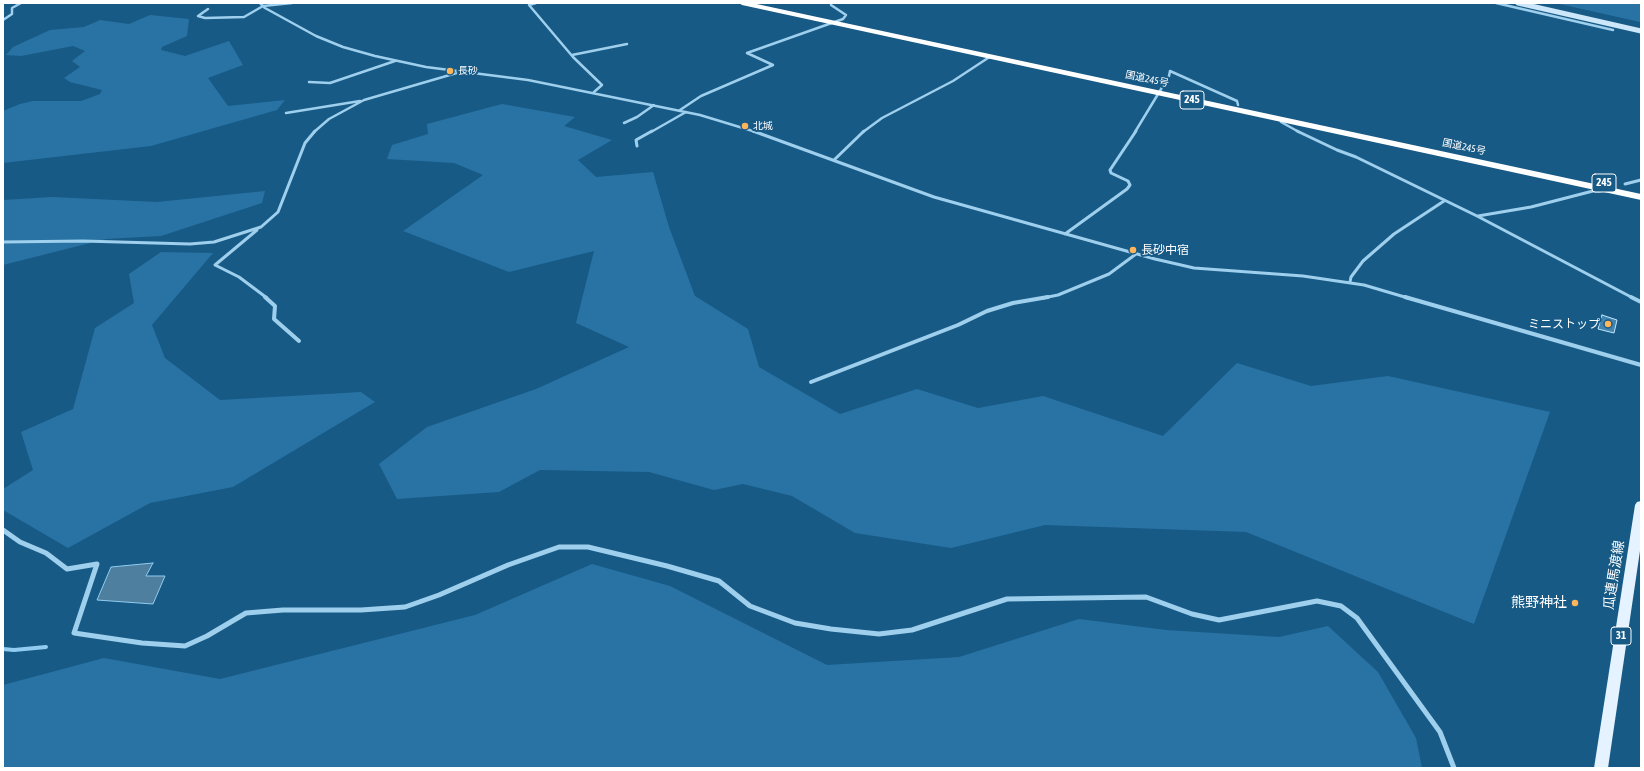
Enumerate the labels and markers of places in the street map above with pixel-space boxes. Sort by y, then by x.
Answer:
place label: 長砂 [458,65,478,77]
marker: 長砂 [445,66,455,76]
place label: 北城 [753,120,773,132]
marker: 北城 [740,121,750,131]
place label: 長砂中宿 [1141,243,1189,257]
marker: 長砂中宿 [1128,245,1138,255]
place label: ミニストップ [1528,317,1600,331]
marker: ミニストップ [1603,319,1613,329]
place label: 熊野神社 [1511,595,1567,611]
marker: 熊野神社 [1570,598,1580,608]

